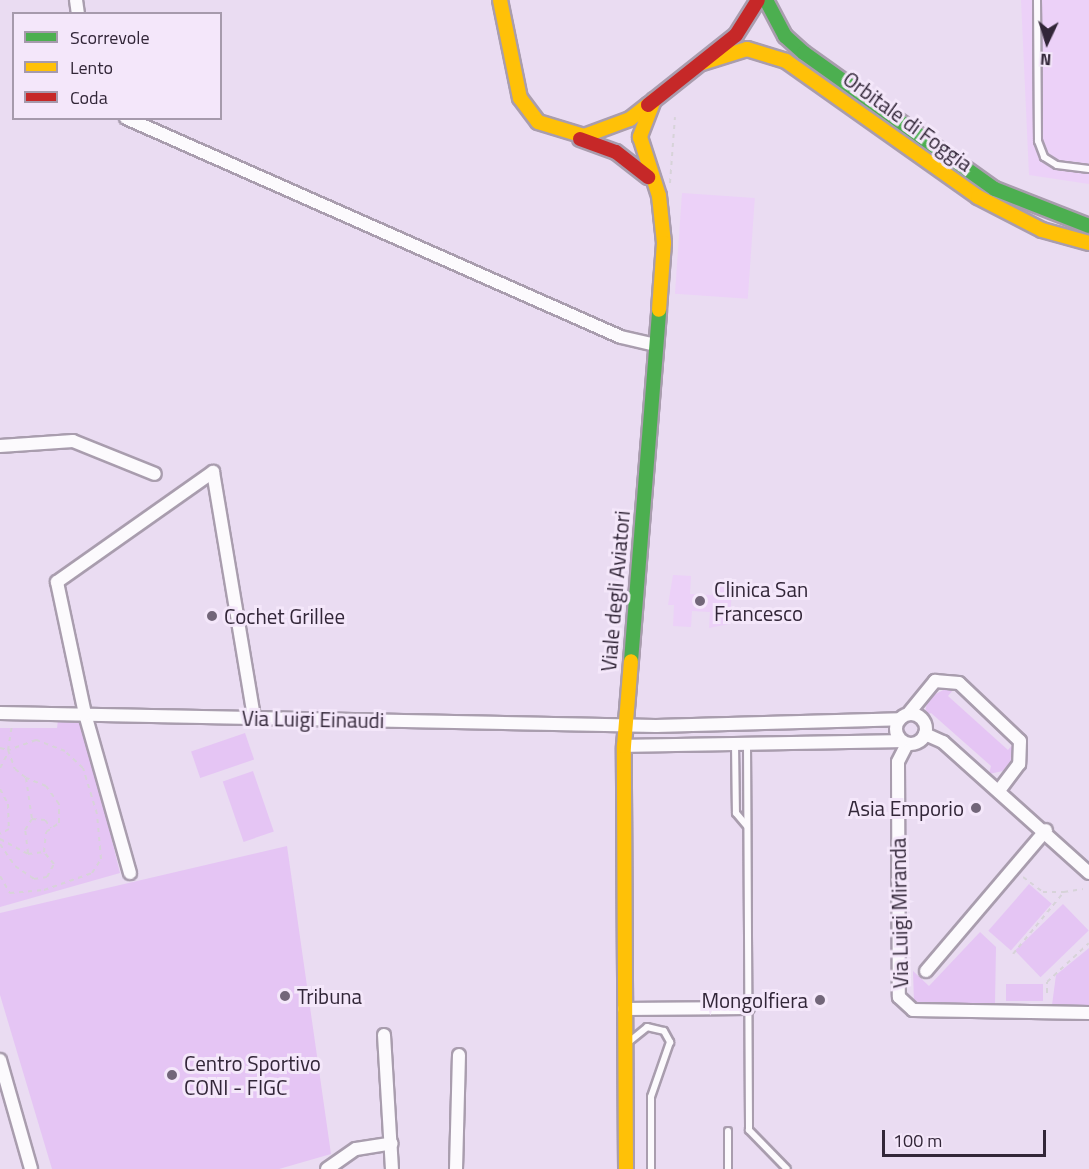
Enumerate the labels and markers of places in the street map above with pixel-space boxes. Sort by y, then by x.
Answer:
place label: Clinica San Francesco [714,576,808,626]
marker: Clinica San Francesco [691,592,709,610]
place label: Cochet Grillee [224,603,345,629]
marker: Cochet Grillee [205,609,219,623]
place label: Asia Emporio [848,795,964,821]
marker: Asia Emporio [969,801,983,815]
place label: Tribuna [297,983,362,1009]
place label: Mongolfiera [701,987,808,1013]
marker: Tribuna [278,989,292,1003]
marker: Mongolfiera [813,993,827,1007]
place label: Centro Sportivo CONI - FIGC [184,1050,321,1100]
marker: Centro Sportivo CONI - FIGC [165,1068,179,1082]

